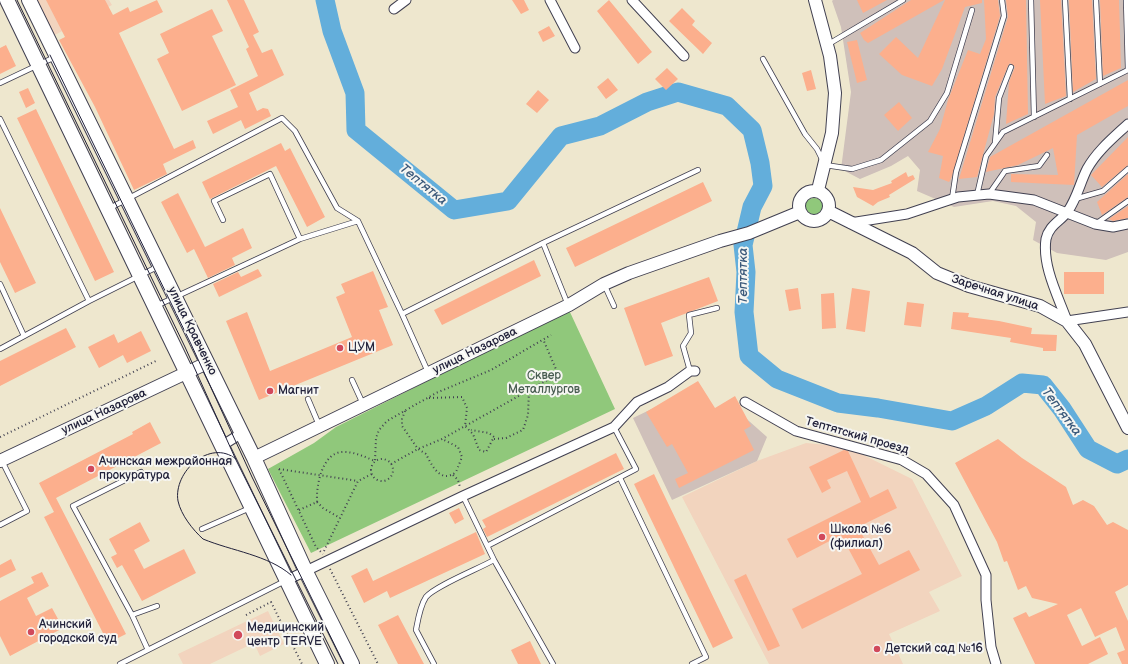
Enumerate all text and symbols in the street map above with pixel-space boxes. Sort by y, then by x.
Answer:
water label: Тептятка [396,161,450,209]
water label: Тептятка [736,248,752,304]
street label: Заречная улица [950,272,1040,314]
street label: улица Кравченко [164,285,220,377]
street label: улица Назарова [431,324,519,378]
place label: ЦУМ [348,341,375,355]
marker: ЦУМ [335,343,345,353]
park label: Сквер Металлургов [508,369,580,397]
place label: Магнит [278,384,319,398]
water label: Тептятка [1038,385,1084,439]
street label: улица Назарова [59,386,149,438]
marker: Магнит [265,386,275,396]
street label: Тептятский проезд [804,414,910,458]
place label: Ачинская межрайонная прокуратура [99,455,232,483]
marker: Ачинская межрайонная прокуратура [86,464,96,474]
place label: Школа №6 (филиал) [830,523,891,551]
marker: Школа №6 (филиал) [817,532,827,542]
place label: Ачинский городской суд [39,618,117,646]
place label: Медицинский центр TERVE [247,621,324,649]
marker: Ачинский городской суд [26,627,36,637]
marker: Медицинский центр TERVE [232,629,244,641]
place label: Детский сад №16 [885,642,983,656]
marker: Детский сад №16 [872,644,882,654]

